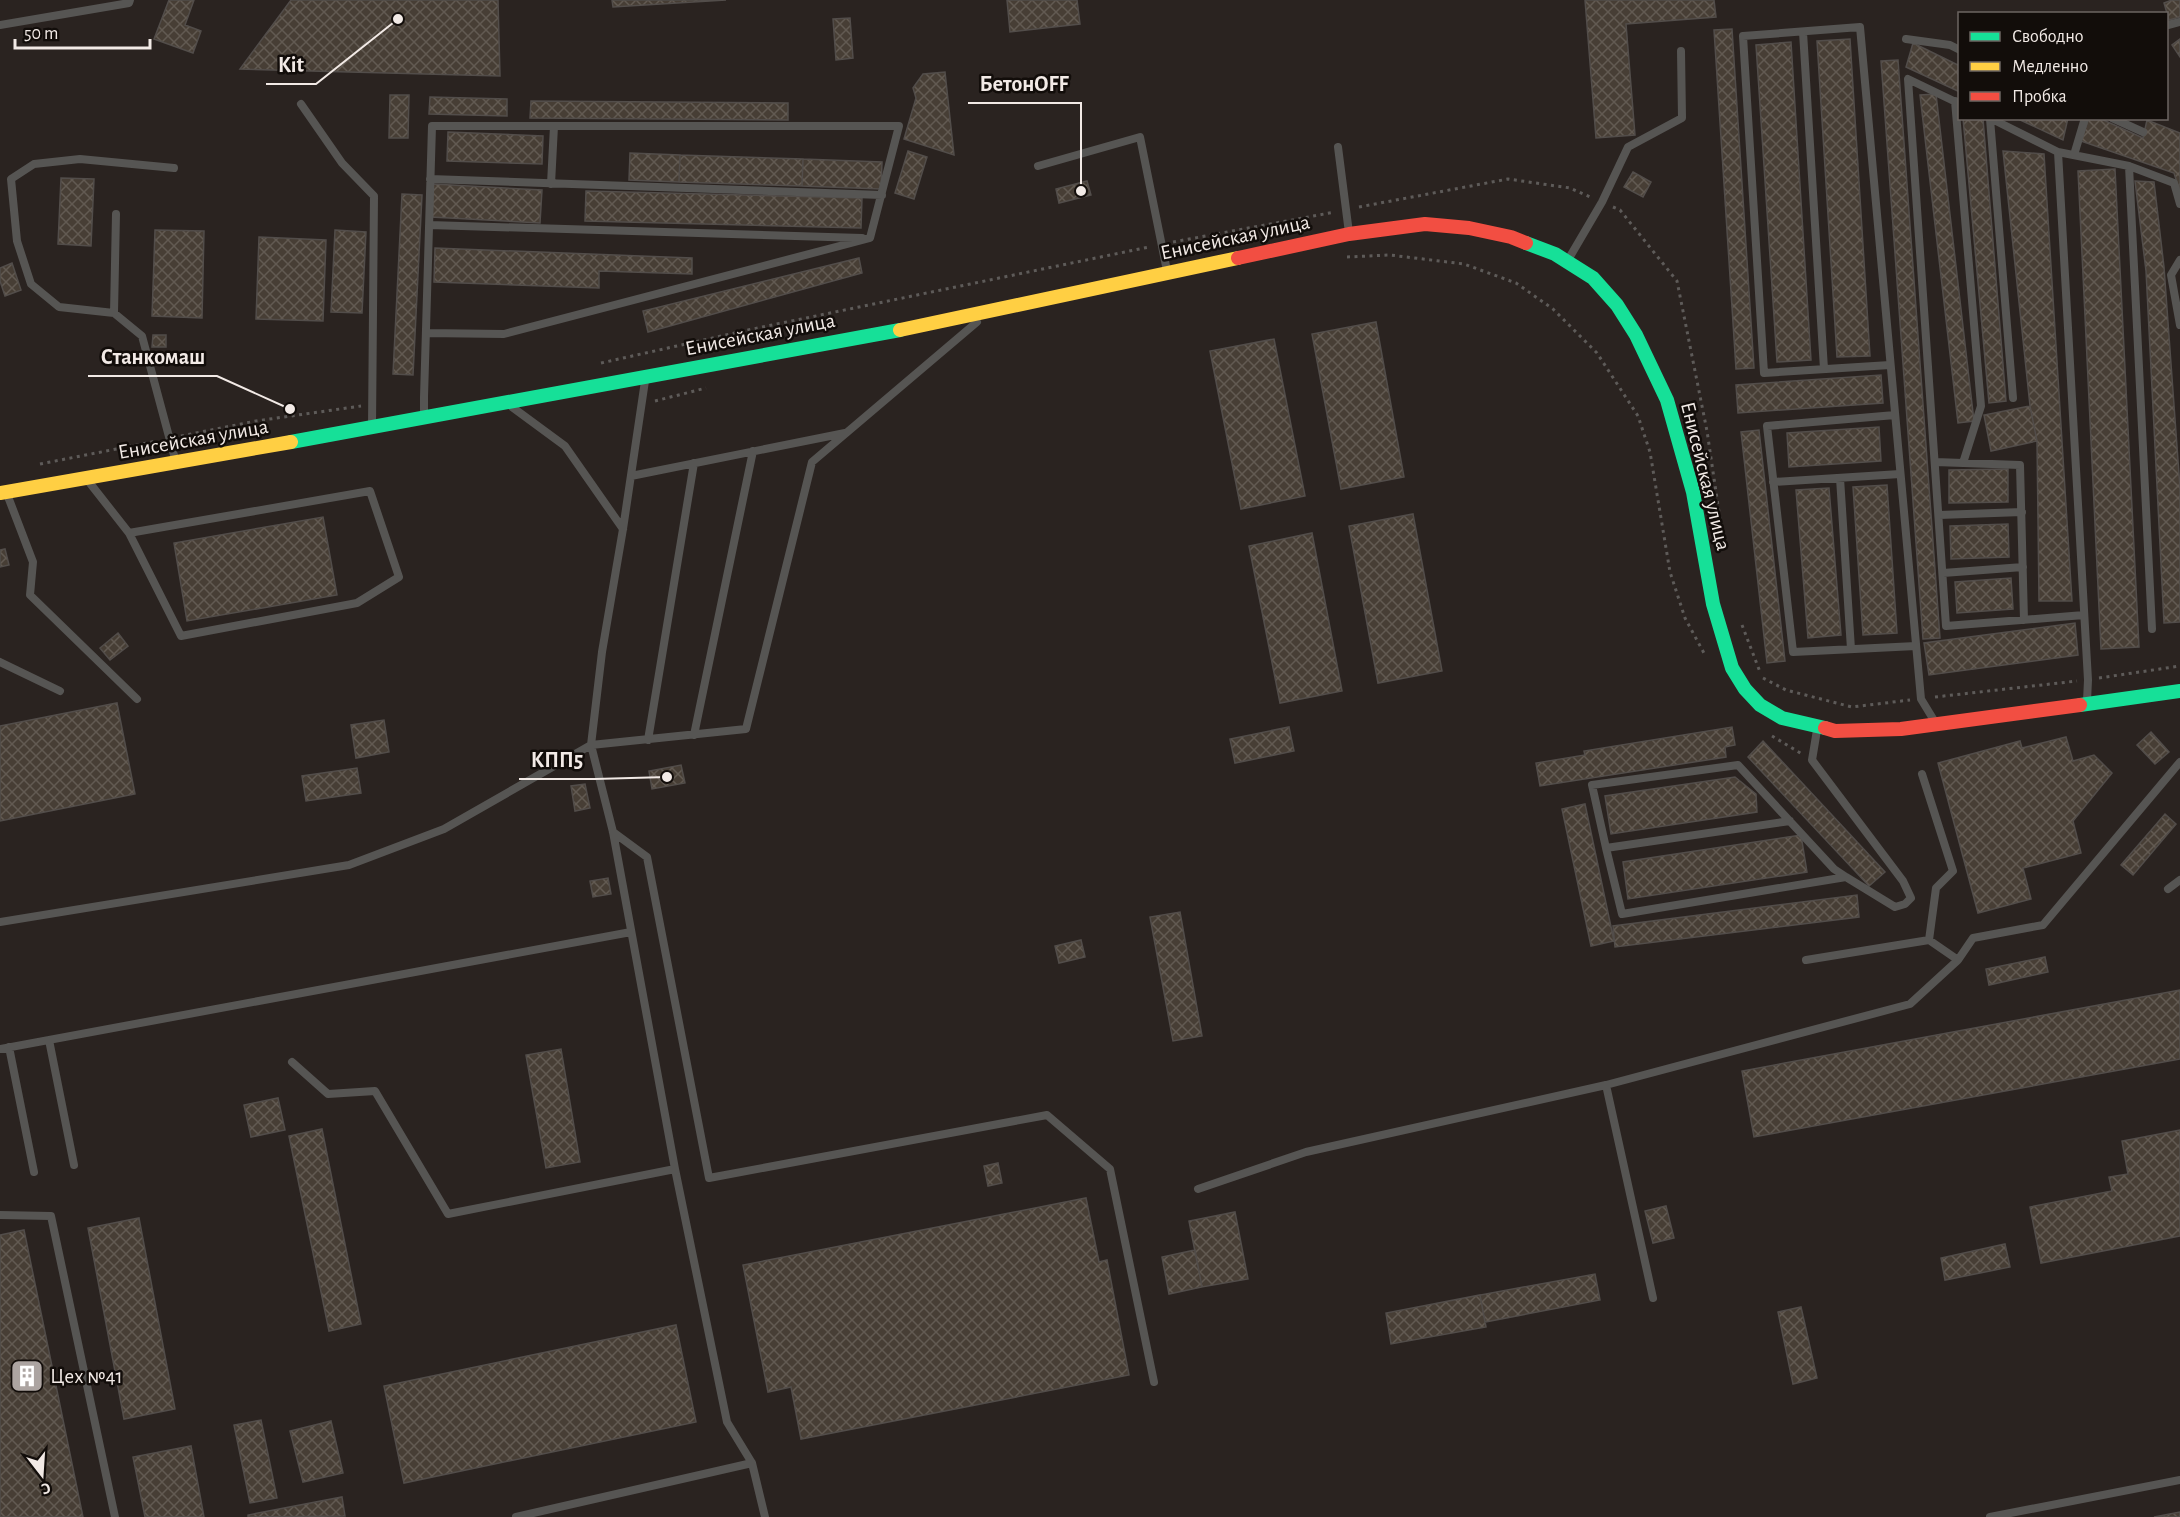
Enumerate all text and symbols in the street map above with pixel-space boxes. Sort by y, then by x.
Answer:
scale bar [15,12,150,50]
legend [1958,12,2168,120]
text: 50 m [24,25,58,43]
text: Свободно [2012,27,2084,46]
callout: Kit [266,44,316,84]
text: Kit [278,54,305,76]
text: Медленно [2012,58,2088,76]
callout: БетонOFF [968,63,1081,103]
text: БетонOFF [980,73,1069,95]
text: Пробка [2012,87,2067,106]
street label: Енисейская улица [1158,211,1312,264]
street label: Енисейская улица [683,310,837,359]
callout: Станкомаш [88,336,217,376]
text: Станкомаш [101,346,205,368]
street label: Енисейская улица [1677,400,1734,553]
street label: Енисейская улица [116,416,270,463]
callout: КПП5 [519,739,595,779]
text: КПП5 [531,749,583,771]
building icon: Цех №41 [9,1358,45,1394]
place label: Цех №41 [50,1366,123,1387]
north arrow [12,1445,72,1505]
text: С [39,1479,53,1497]

